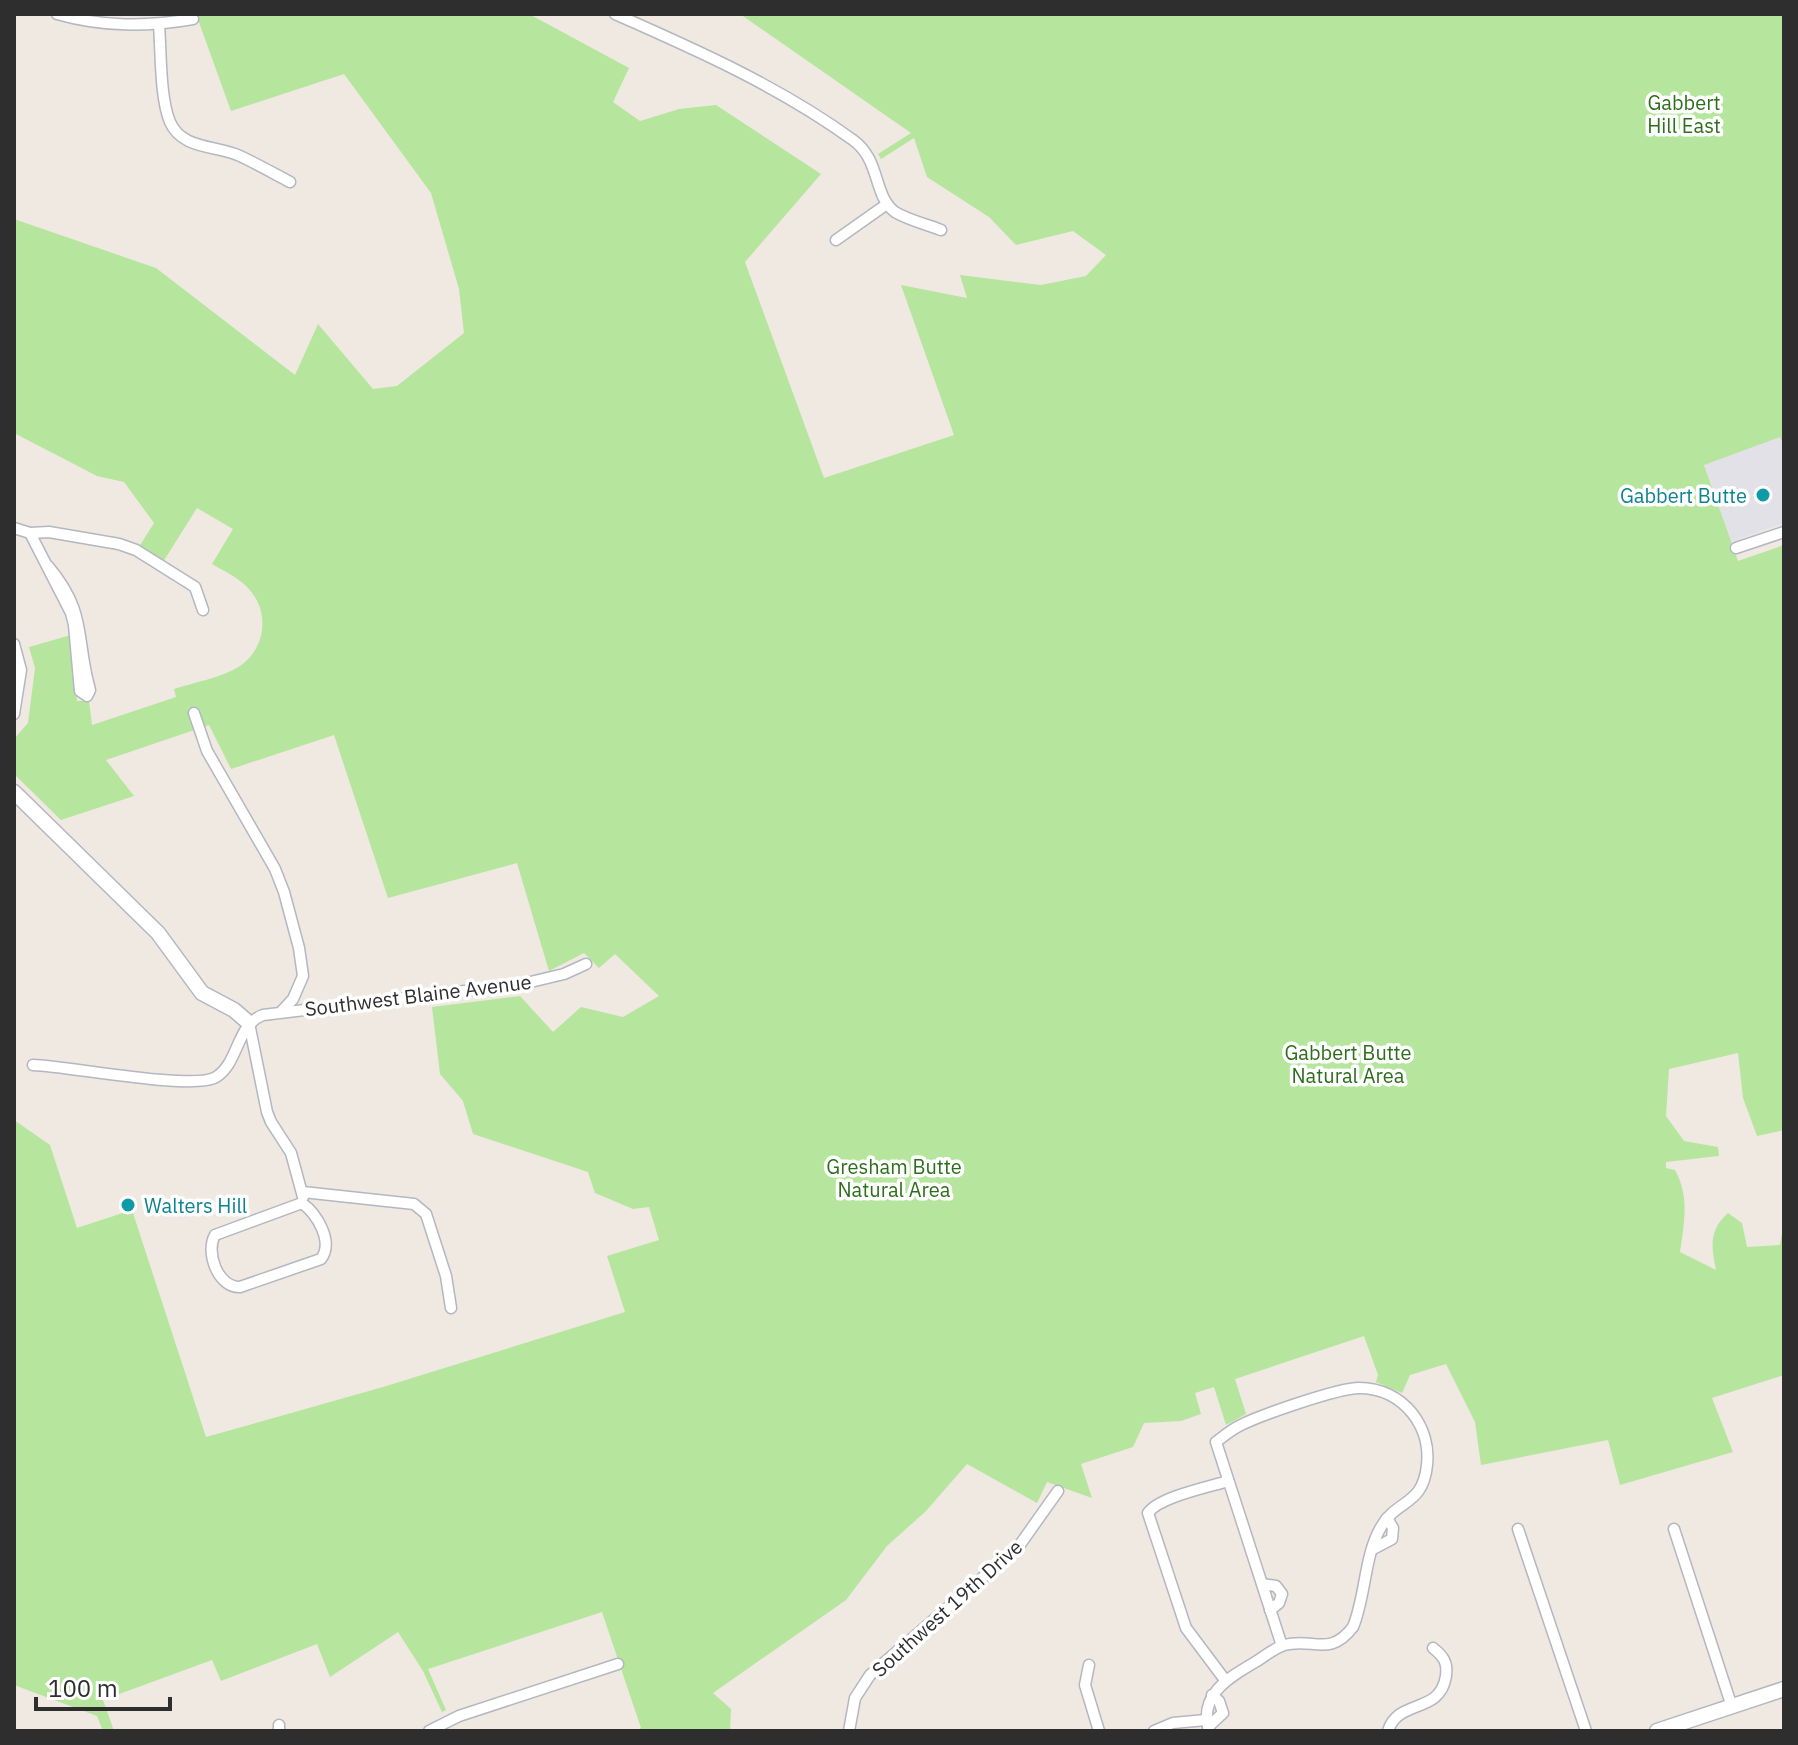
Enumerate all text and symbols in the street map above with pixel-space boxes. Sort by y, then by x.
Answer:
park label: Gabbert Hill East [1647,89,1721,139]
place label: Gabbert Butte [1620,482,1747,509]
marker: Gabbert Butte [1754,486,1772,504]
street label: Southwest Blaine Avenue [303,968,533,1022]
park label: Gabbert Butte Natural Area [1284,1039,1412,1089]
park label: Gresham Butte Natural Area [826,1153,962,1203]
place label: Walters Hill [144,1192,247,1219]
marker: Walters Hill [119,1196,137,1214]
street label: Southwest 19th Drive [866,1533,1028,1683]
scale bar [36,1661,170,1711]
text: 100 m [48,1672,118,1704]

